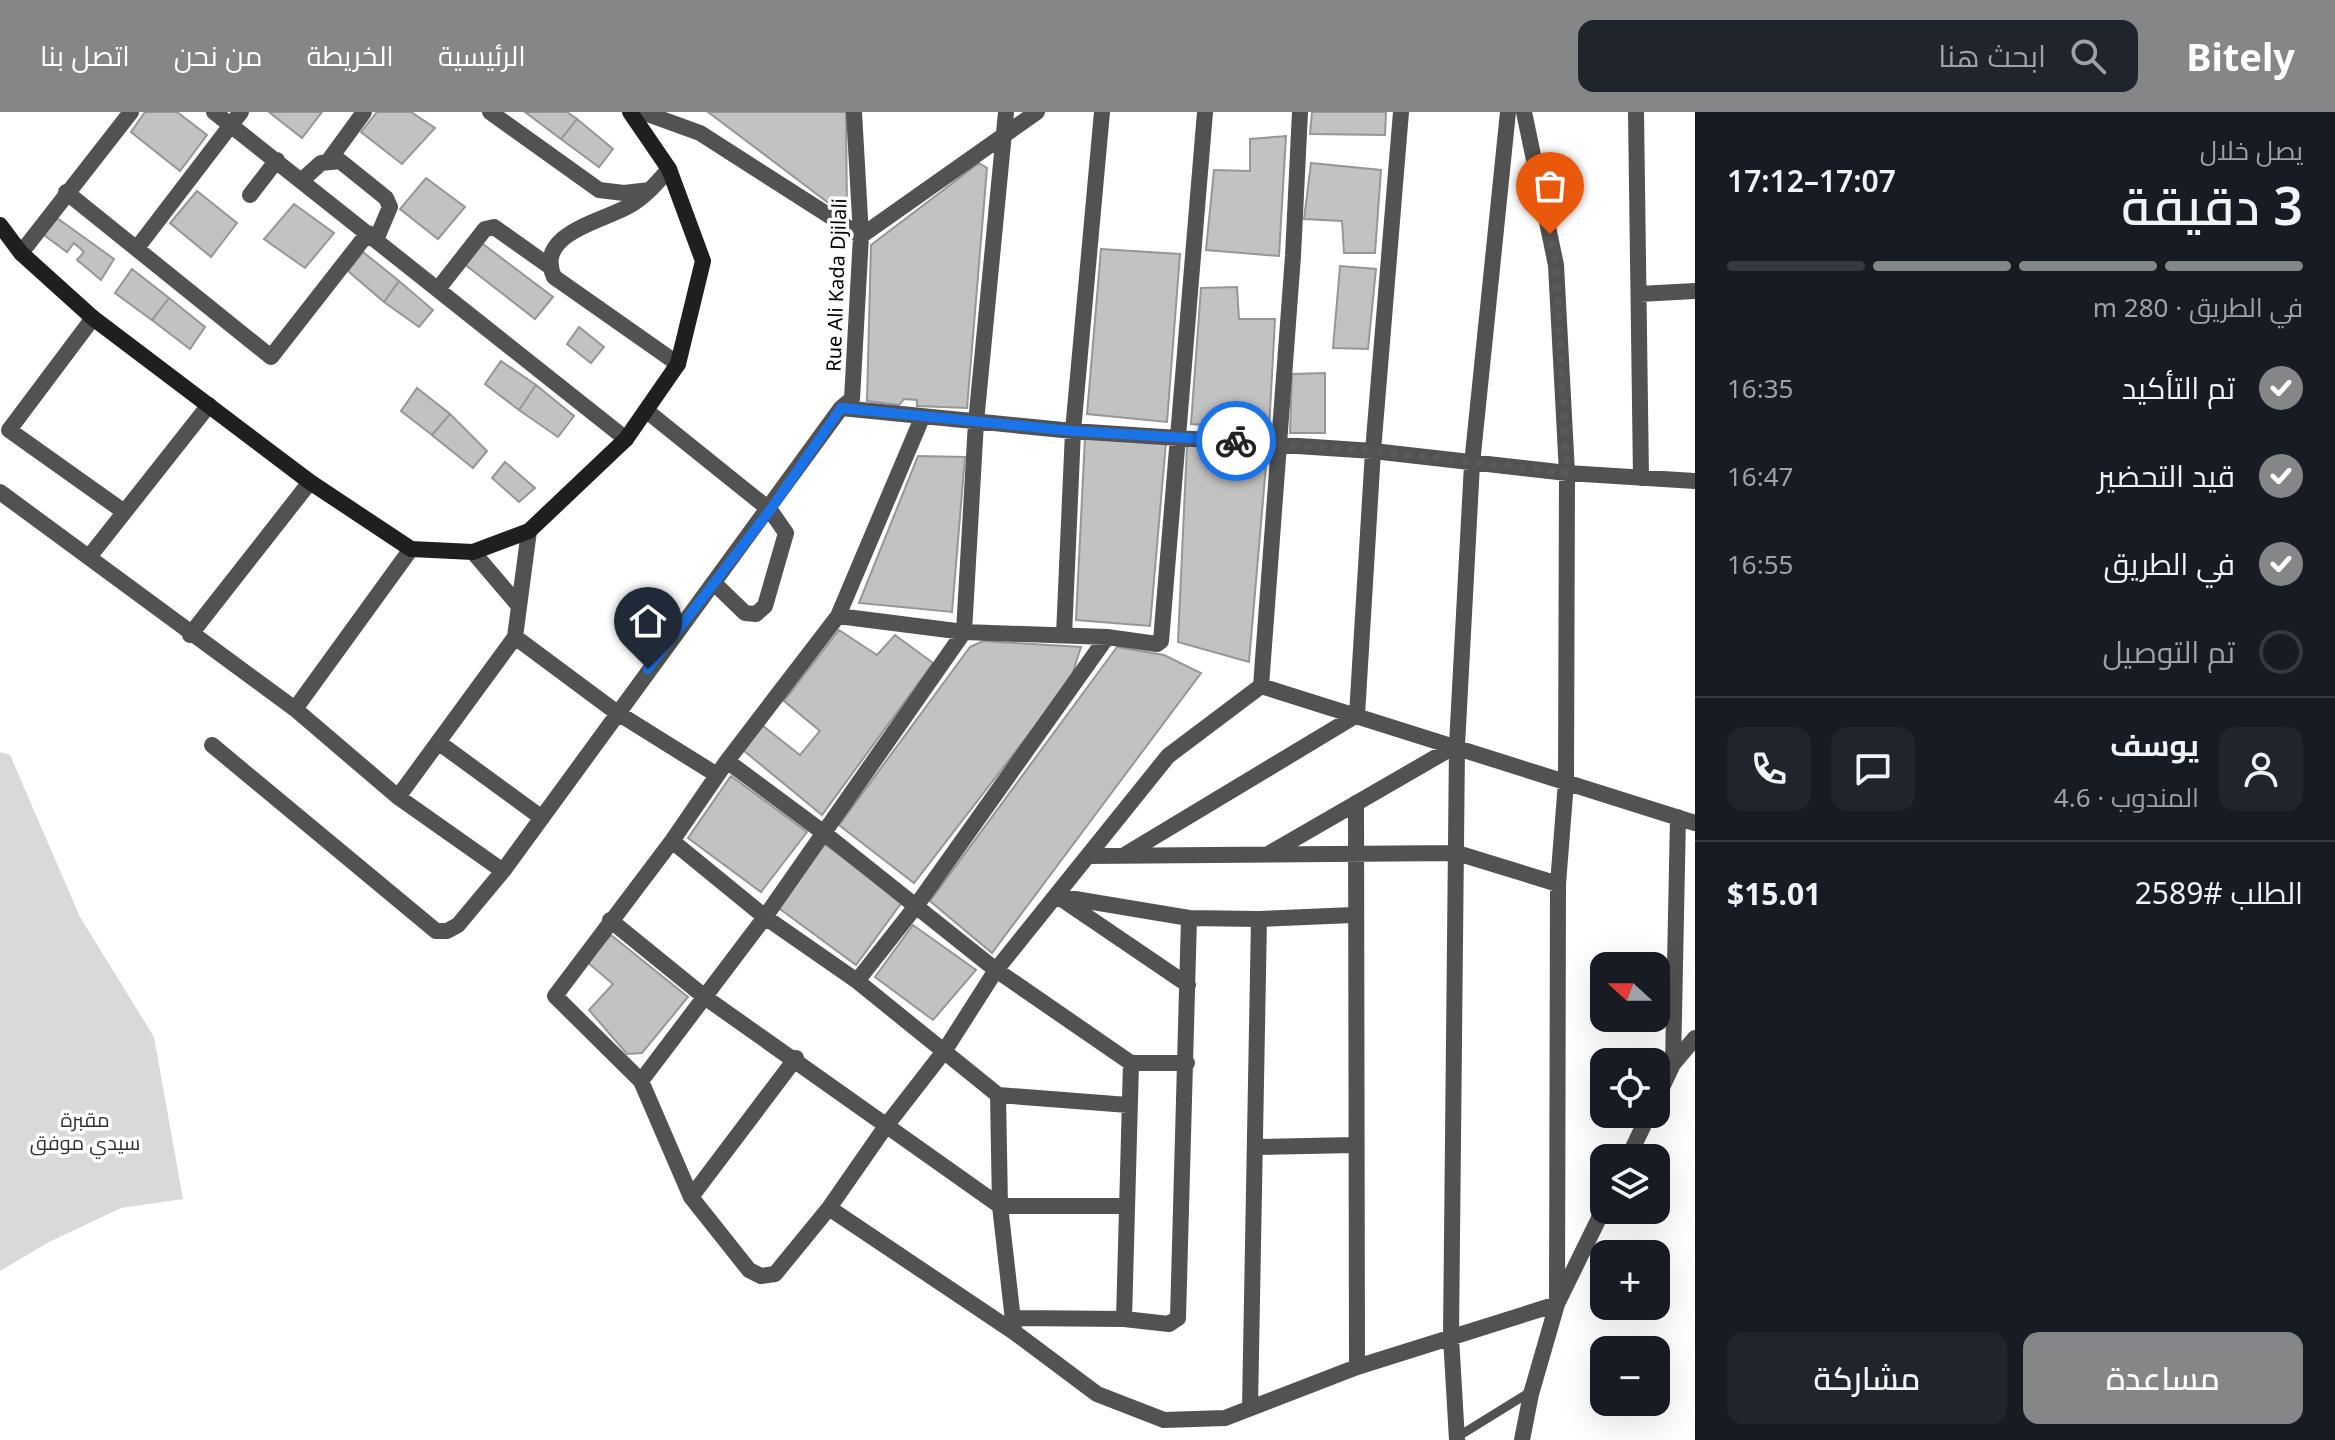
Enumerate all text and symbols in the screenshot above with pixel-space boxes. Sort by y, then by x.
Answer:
search box [1578,20,2138,92]
text: Bitely [2186,30,2295,82]
icon: search [2066,34,2110,78]
text: ابحث هنا [1938,35,2046,76]
text: اتصل بنا [40,36,130,74]
text: من نحن [174,36,262,74]
text: الخريطة [306,36,394,74]
text: الرئيسية [438,36,526,74]
text: يصل خلال [2200,132,2303,168]
pin [1516,152,1584,234]
text: 17:07–17:12 [1727,160,1896,201]
icon: bag [1528,164,1572,208]
text: 3 دقيقة [2121,169,2303,240]
street label: Rue Ali Kada Djilali [819,198,853,372]
text: في الطريق · 280 m [2093,289,2303,325]
icon: check [2259,366,2303,410]
text: تم التأكيد [2122,367,2235,408]
text: 16:35 [1727,370,1793,406]
courier [1196,401,1276,481]
icon: bike [1214,419,1258,463]
icon: check [2259,454,2303,498]
text: قيد التحضير [2097,455,2235,496]
text: 16:47 [1727,458,1793,494]
icon: check [2259,542,2303,586]
text: في الطريق [2103,543,2235,584]
text: 16:55 [1727,546,1793,582]
pin [614,587,682,669]
icon: home [626,599,670,643]
text: تم التوصيل [2103,631,2235,672]
text: يوسف [2110,724,2199,765]
button: phone [1727,727,1811,811]
button: chat [1831,727,1915,811]
button: person [2219,727,2303,811]
text: المندوب · 4.6 [2054,779,2199,815]
text: الطلب #2589 [2135,872,2303,913]
text: $15.01 [1727,873,1821,914]
north arrow [1590,952,1670,1032]
map controls [1590,952,1670,1416]
button: locate [1590,1048,1670,1128]
park label: مقبرة سيدي موفق [30,1106,140,1159]
button: layers [1590,1144,1670,1224]
button: + [1590,1240,1670,1320]
button: مشاركة [1727,1332,2007,1424]
button: مساعدة [2023,1332,2303,1424]
button: − [1590,1336,1670,1416]

